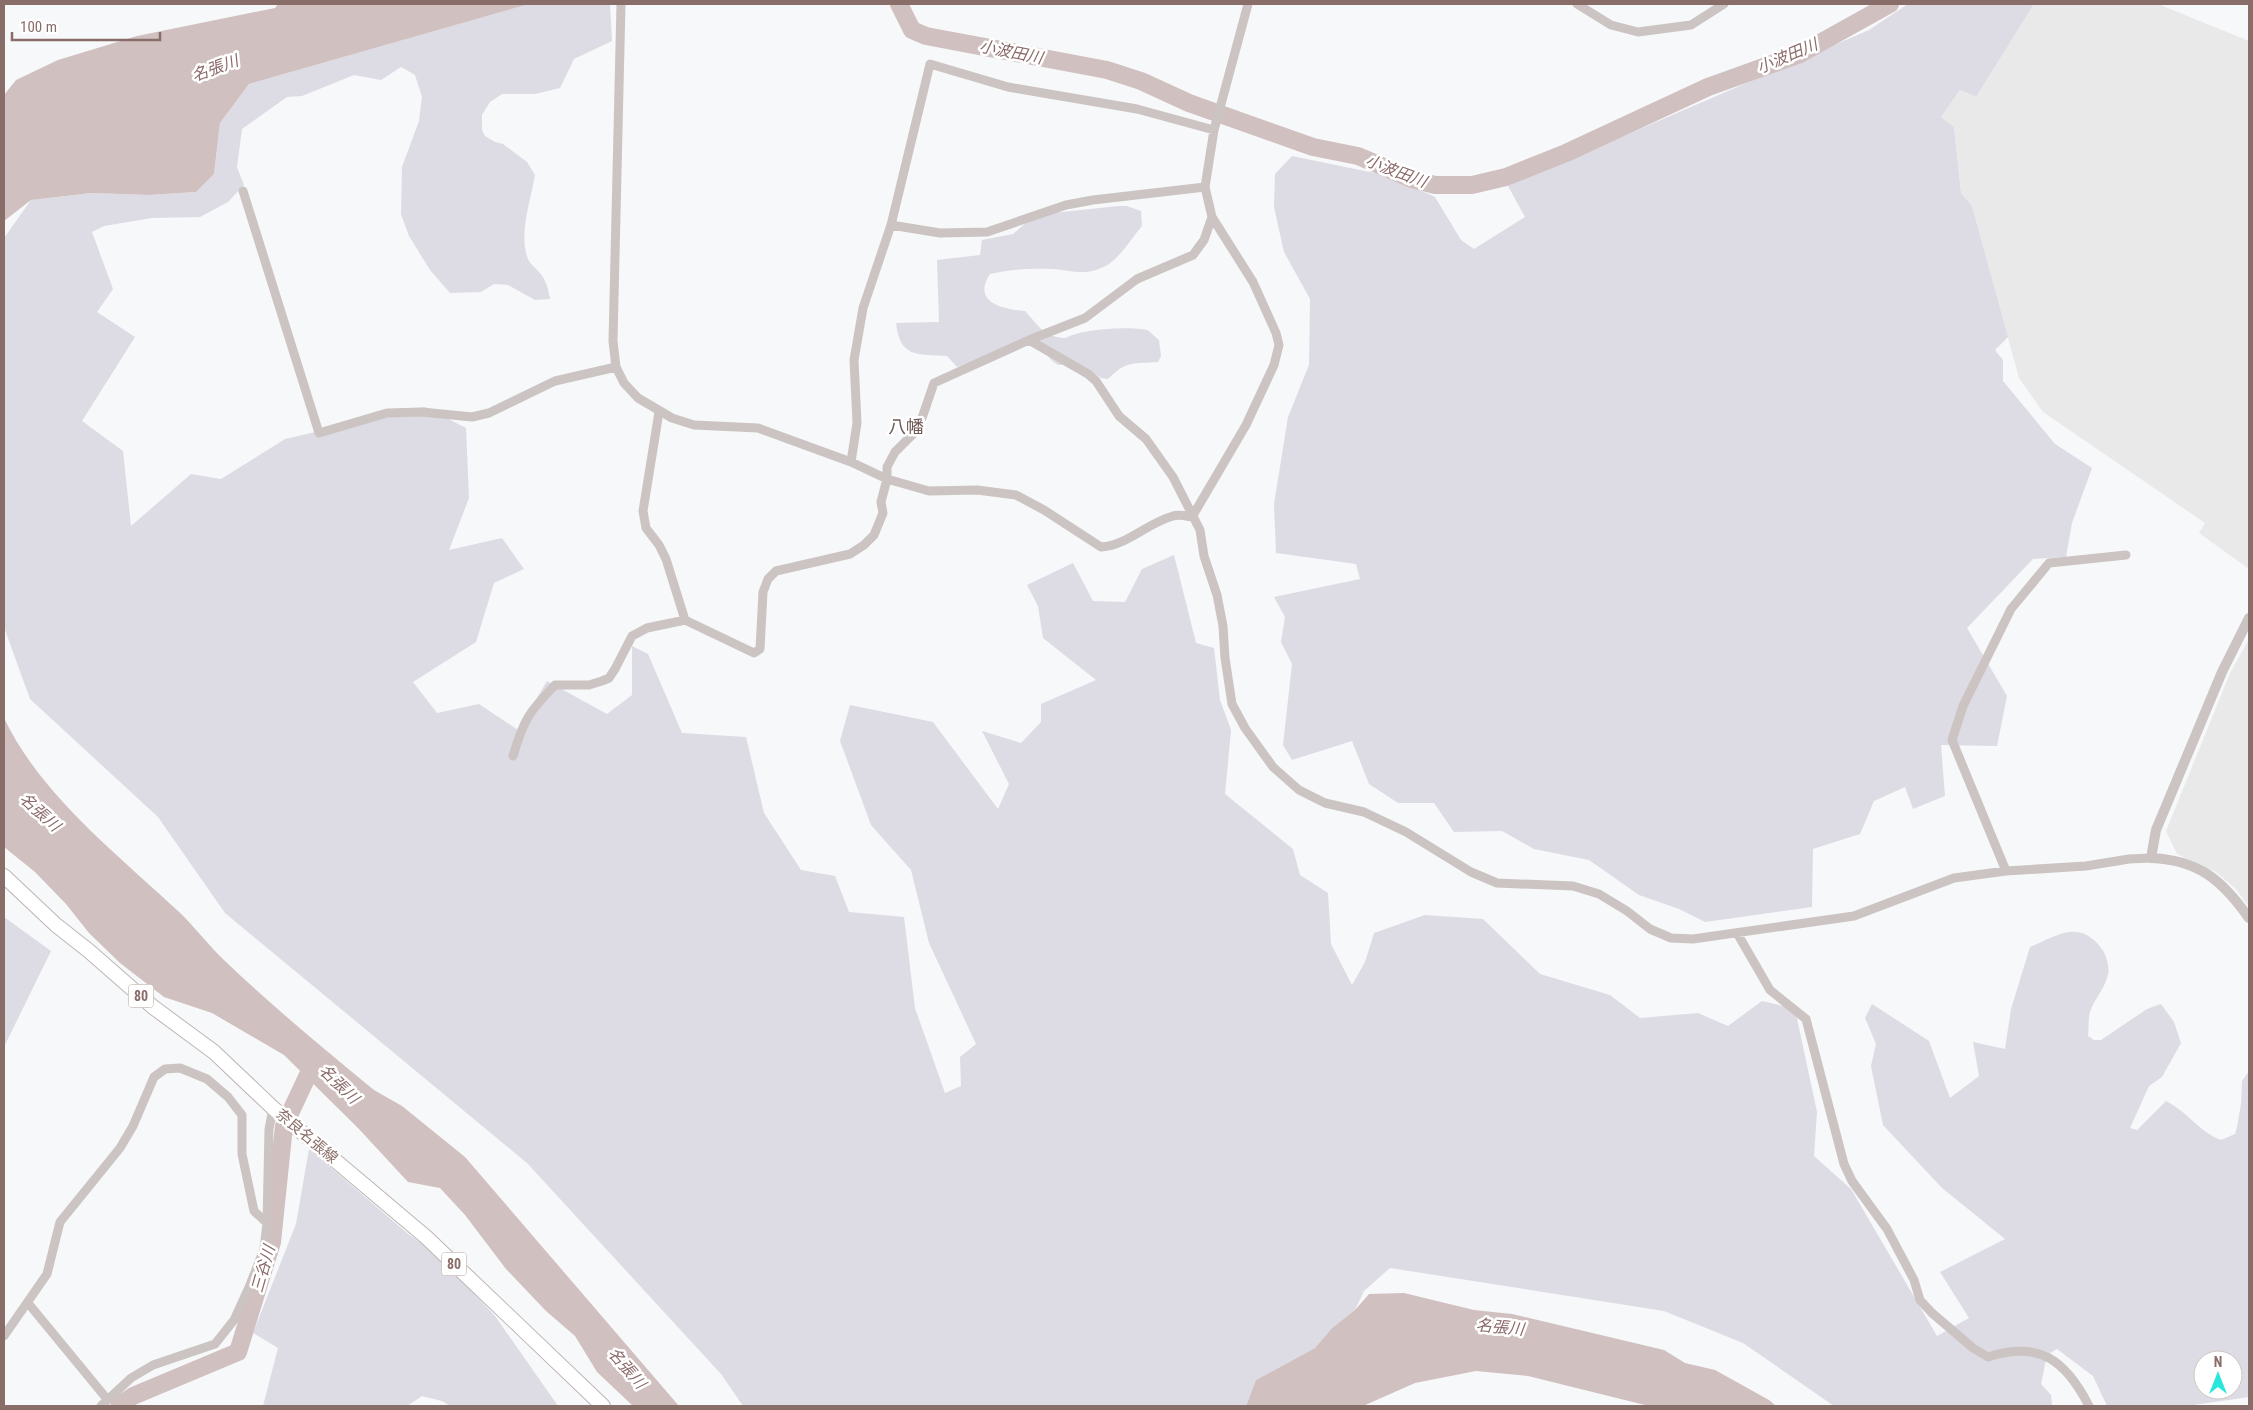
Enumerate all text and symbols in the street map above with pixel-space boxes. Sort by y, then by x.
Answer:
scale bar [12,10,160,42]
text: 100 m [20,18,57,36]
water label: 小波田川 [1754,34,1822,77]
water label: 小波田川 [978,37,1046,68]
water label: 名張川 [189,50,243,85]
water label: 小波田川 [1363,151,1431,192]
district label: 八幡 [888,416,924,437]
water label: 名張川 [16,789,66,836]
road number: 80 [128,984,154,1008]
water label: 名張川 [315,1060,364,1109]
street label: 奈良名張線 [272,1105,342,1167]
water label: 三谷川 [247,1241,279,1295]
road number: 80 [442,1252,466,1276]
water label: 名張川 [1475,1315,1527,1339]
water label: 名張川 [604,1344,651,1394]
north arrow [2193,1350,2243,1400]
text: N [2214,1354,2222,1370]

